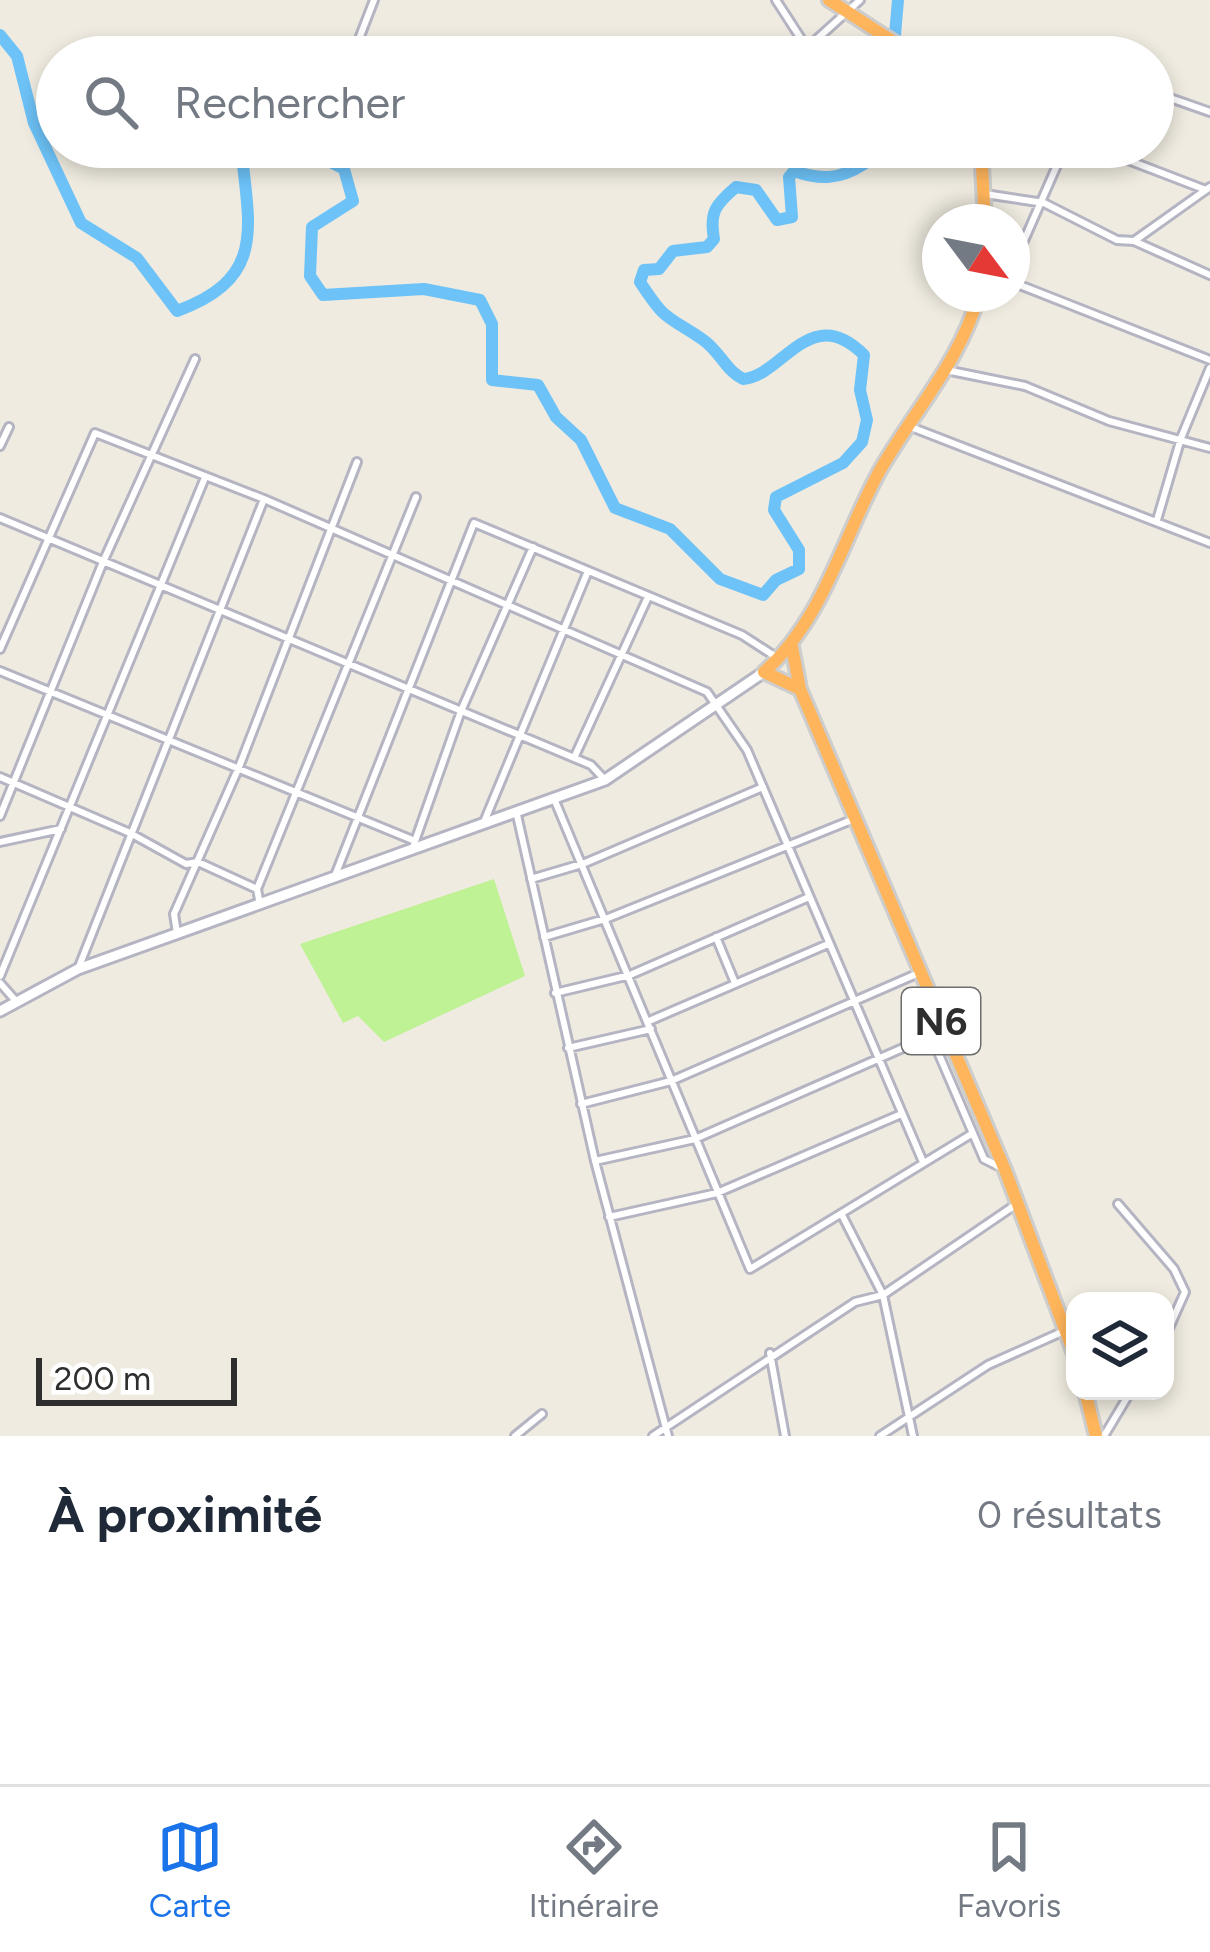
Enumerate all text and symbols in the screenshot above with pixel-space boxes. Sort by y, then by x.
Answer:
search box [36,36,1174,168]
icon: search [78,69,144,135]
text: Rechercher [174,75,405,129]
north arrow [922,204,1030,312]
road number: N6 [902,988,980,1054]
map controls [1066,1292,1174,1400]
button: layers [1066,1292,1174,1400]
scale bar [36,1352,237,1405]
text: 200 m [54,1359,151,1398]
text: À proximité [48,1484,322,1545]
text: 0 résultats [977,1491,1162,1538]
tab: Carte [149,1814,231,1925]
tab: Itinéraire [529,1814,659,1925]
tab: Favoris [957,1814,1061,1925]

